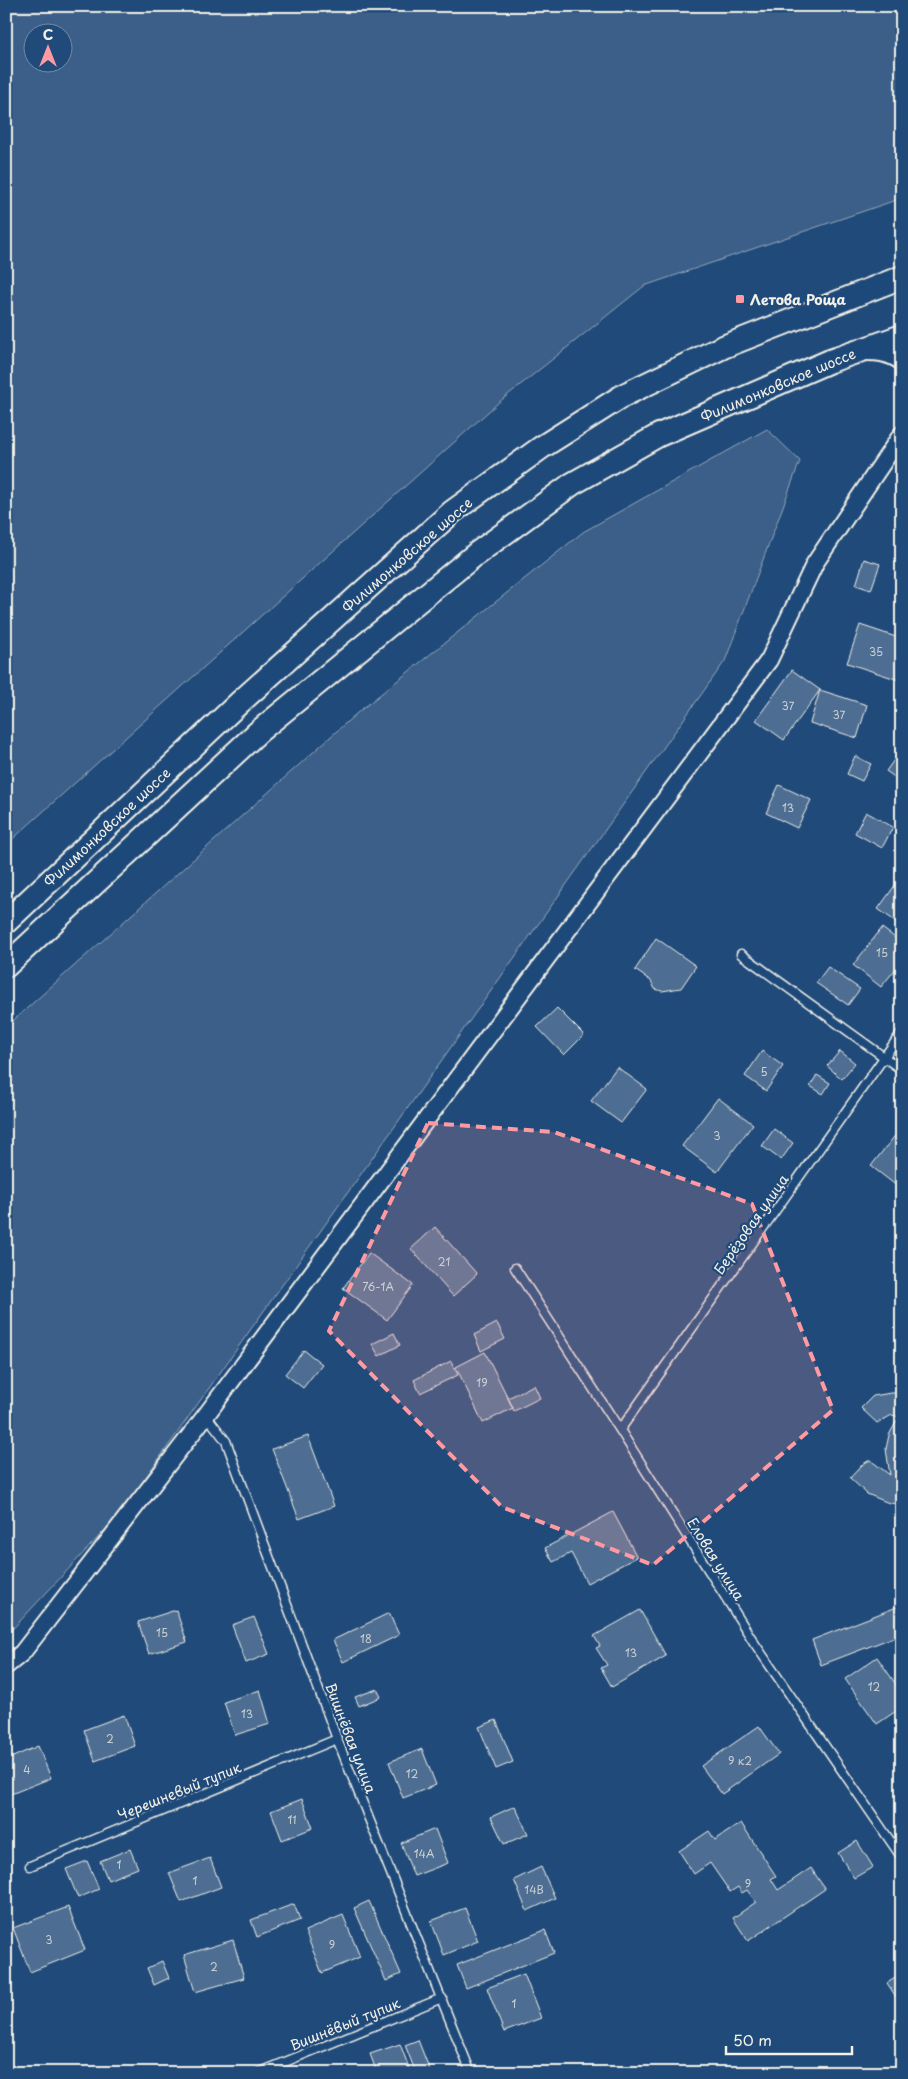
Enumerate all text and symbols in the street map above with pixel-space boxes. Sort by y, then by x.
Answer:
north arrow [22,22,72,72]
text: С [43,24,53,45]
place label: Летова Роща [750,289,847,310]
marker: Летова Роща [734,293,746,305]
street label: Филимонковское шоссе [697,343,859,427]
street label: Филимонковское шоссе [337,492,477,618]
house number: 35 [869,643,883,660]
house number: 37 [782,697,795,714]
house number: 37 [833,706,846,723]
street label: Филимонковское шоссе [39,762,175,892]
house number: 13 [782,799,794,816]
house number: 15 [876,944,888,961]
house number: 5 [760,1063,768,1080]
house number: 3 [713,1127,721,1144]
street label: Берёзовая улица [709,1170,793,1278]
house number: 21 [438,1253,450,1270]
house number: 76-1А [362,1278,394,1295]
house number: 19 [476,1374,488,1391]
street label: Еловая улица [682,1514,750,1605]
house number: 15 [156,1624,168,1641]
house number: 18 [360,1630,372,1647]
house number: 13 [625,1644,637,1661]
house number: 12 [868,1678,881,1695]
street label: Вишнёвая улица [320,1680,382,1796]
house number: 13 [241,1705,253,1722]
house number: 2 [106,1730,114,1747]
house number: 9 к2 [728,1752,752,1769]
street label: Черешневый тупик [114,1756,245,1825]
house number: 4 [23,1761,31,1778]
house number: 12 [406,1765,419,1782]
house number: 11 [287,1811,297,1828]
house number: 14А [414,1845,435,1862]
house number: 1 [117,1856,122,1873]
house number: 1 [193,1872,198,1889]
house number: 9 [745,1875,751,1892]
house number: 14В [524,1881,544,1898]
house number: 3 [45,1931,53,1948]
house number: 9 [329,1936,335,1953]
house number: 2 [210,1958,218,1975]
street label: Вишнёвый тупик [287,1992,404,2056]
house number: 1 [512,1995,517,2012]
scale bar [726,2024,852,2056]
text: 50 m [733,2028,772,2051]

